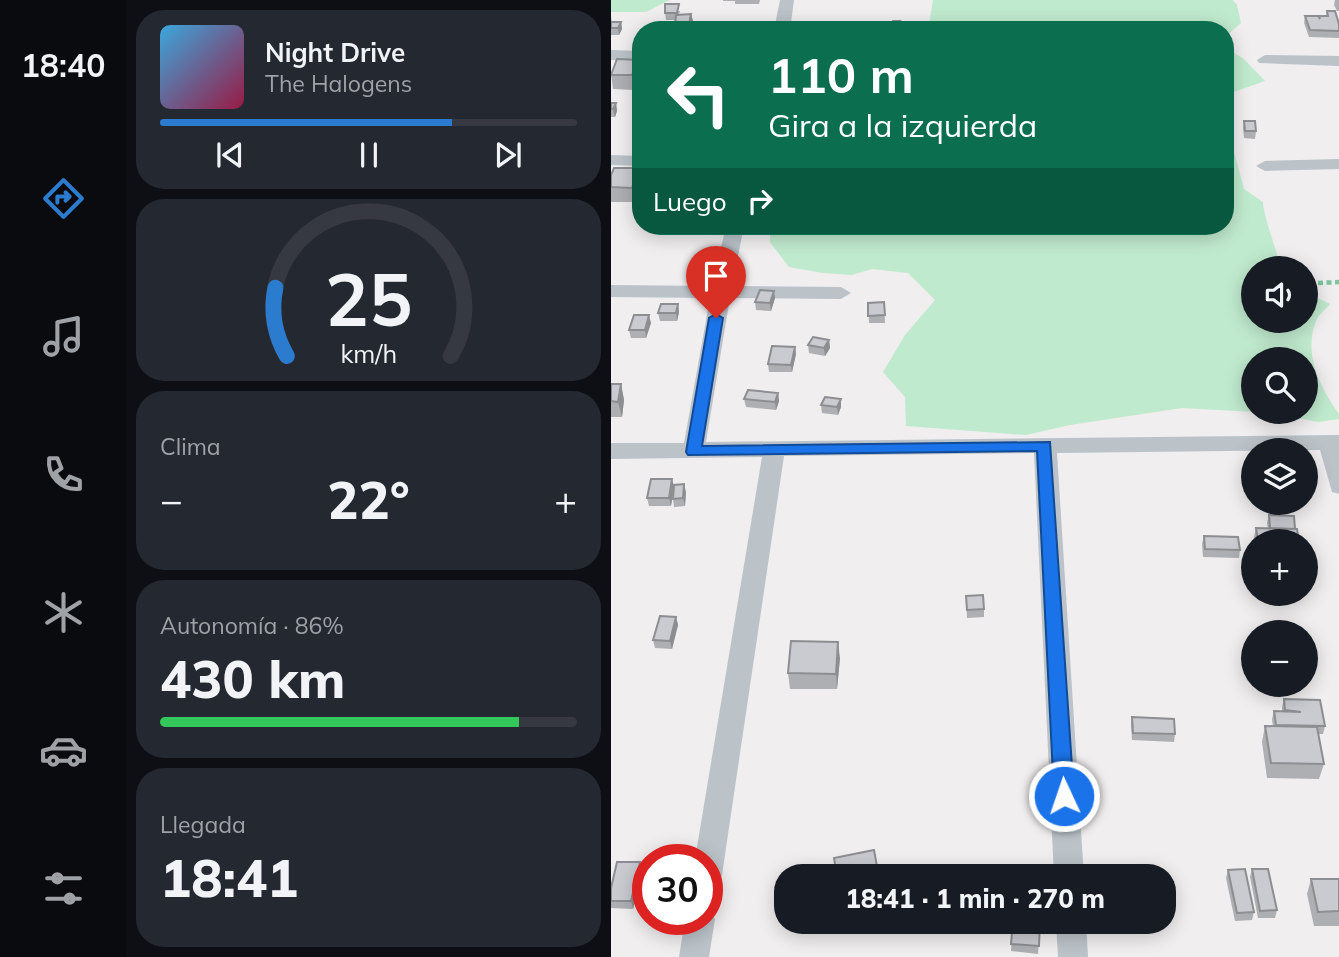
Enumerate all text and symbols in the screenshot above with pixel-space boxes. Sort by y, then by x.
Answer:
text: Night Drive [265,36,405,69]
text: 110 m [768,44,914,105]
text: 18:40 [21,45,105,85]
icon: left [653,49,744,140]
text: The Halogens [265,69,412,98]
text: Gira a la izquierda [768,105,1037,145]
icon: previous [211,136,249,174]
icon: pause [350,136,388,174]
icon: next [489,136,527,174]
icon: directions [39,174,88,223]
icon: right [741,182,779,220]
text: Luego [653,185,727,218]
pin [686,246,746,318]
text: 25 [325,253,412,344]
map controls [1241,256,1318,697]
button: sound [1241,256,1318,333]
icon: arrive [697,257,735,295]
icon: music [39,312,88,361]
text: km/h [340,338,397,369]
button: search [1241,347,1318,424]
text: Clima [160,432,221,461]
button: layers [1241,438,1318,515]
icon: phone [39,450,88,499]
text: 22° [327,467,410,532]
text: − [160,476,183,524]
text: + [554,476,577,524]
button: + [1241,529,1318,606]
icon: climate [39,588,88,637]
text: Autonomía · 86% [160,611,344,640]
button: − [1241,620,1318,697]
text: 430 km [160,646,345,711]
icon: car [39,726,88,775]
position arrow [1027,759,1101,833]
text: Llegada [160,810,246,839]
speed limit sign: 30 [632,844,723,935]
text: 18:41 [160,845,298,910]
icon: filters [39,864,88,913]
text: 18:41 · 1 min · 270 m [845,882,1105,915]

